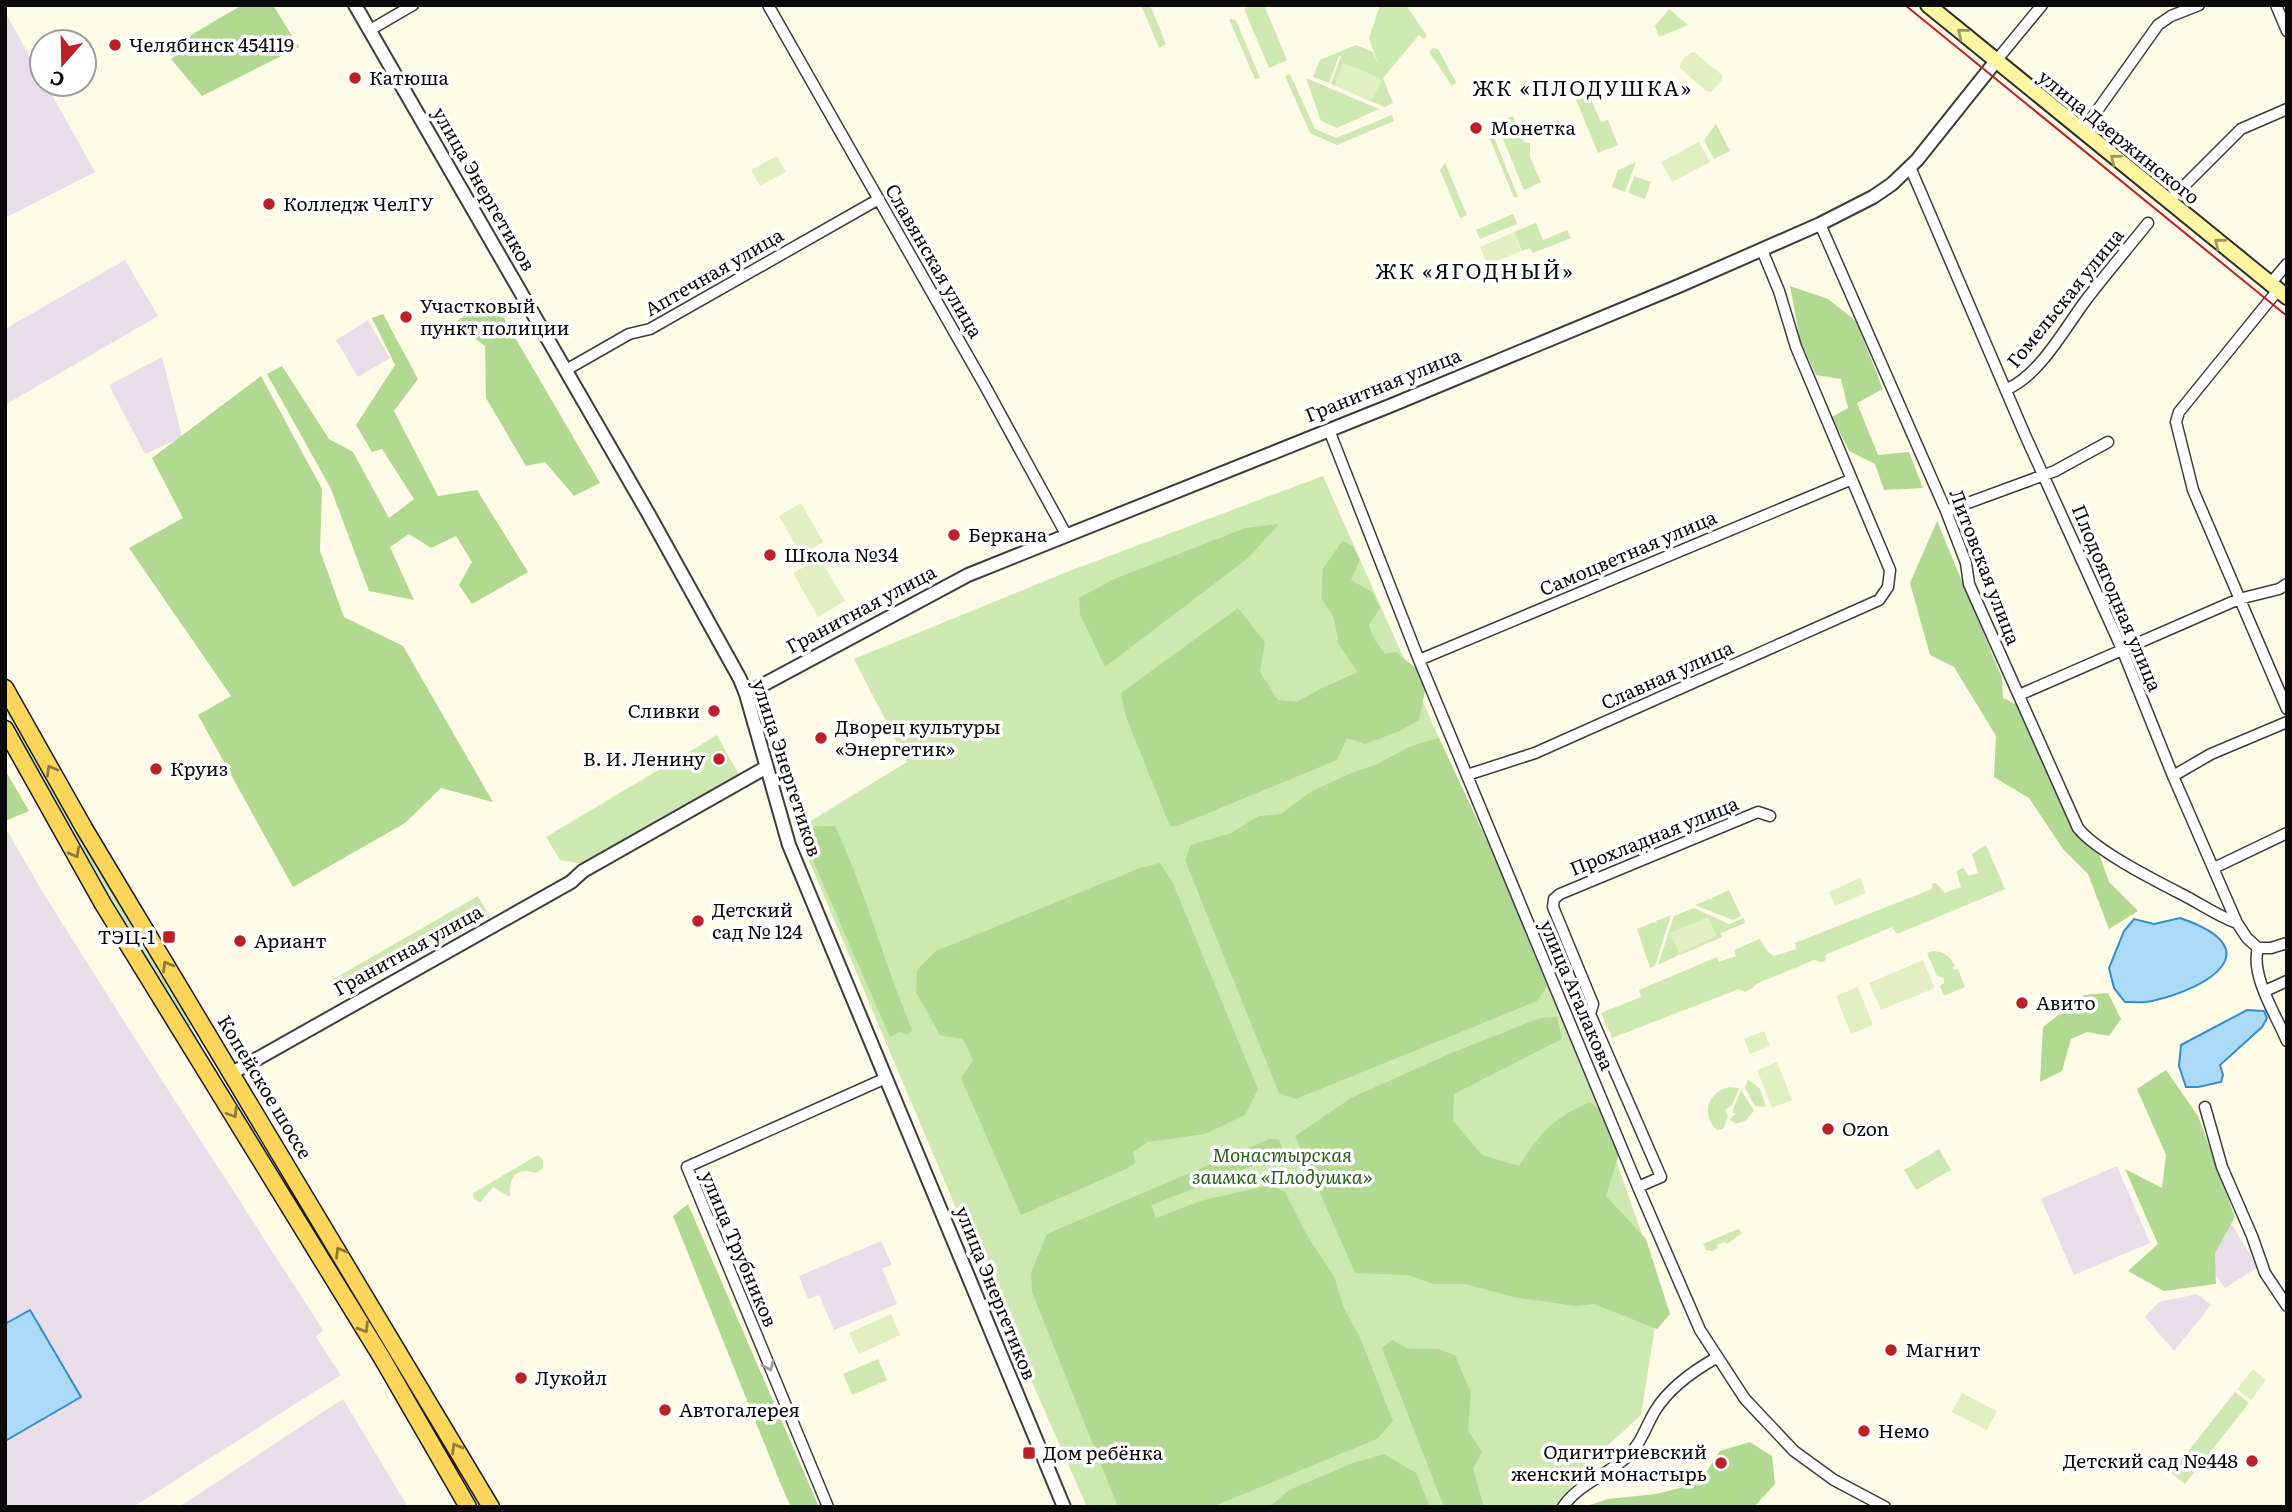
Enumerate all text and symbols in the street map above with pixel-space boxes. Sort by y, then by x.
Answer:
north arrow [28,28,98,98]
one-way arrow [1958,29,1971,41]
place label: Челябинск 454119 [129,30,294,58]
marker: Челябинск 454119 [107,37,123,53]
street label: улица Дзержинского [2033,62,2206,210]
place label: Катюша [369,63,450,91]
text: С [46,64,68,95]
marker: Катюша [347,70,363,86]
district label: ЖК «ПЛОДУШКА» [1473,71,1693,102]
street label: улица Энергетиков [426,101,543,276]
place label: Монетка [1490,113,1576,141]
marker: Монетка [1468,120,1484,136]
one-way arrow [2111,154,2123,167]
street label: Славянская улица [879,178,991,344]
place label: Колледж ЧелГУ [283,189,434,217]
marker: Колледж ЧелГУ [261,196,277,212]
street label: Аптечная улица [639,220,789,322]
street label: Гомельская улица [1999,221,2130,373]
one-way arrow [2215,239,2228,251]
district label: ЖК «ЯГОДНЫЙ» [1375,254,1575,285]
place label: Участковый пункт полиции [420,291,569,341]
marker: Участковый пункт полиции [398,309,414,325]
street label: Гранитная улица [1300,340,1466,428]
street label: Литовская улица [1943,485,2029,649]
street label: Плодоягодная улица [2066,500,2170,696]
street label: Самоцветная улица [1535,502,1721,602]
place label: Беркана [968,520,1048,548]
marker: Беркана [946,527,962,543]
place label: Школа №34 [784,540,899,568]
marker: Школа №34 [762,547,778,563]
street label: Гранитная улица [780,556,941,660]
street label: Славная улица [1596,632,1738,716]
street label: улица Энергетиков [746,675,830,860]
place label: Сливки [628,696,700,724]
marker: Сливки [706,703,722,719]
place label: Дворец культуры «Энергетик» [835,712,1000,762]
marker: Дворец культуры «Энергетик» [813,730,829,746]
place label: В. И. Ленину [583,744,705,772]
marker: В. И. Ленину [711,751,727,767]
place label: Круиз [170,754,228,782]
marker: Круиз [148,761,164,777]
one-way arrow [46,765,59,777]
street label: Прохладная улица [1565,788,1743,882]
one-way arrow [67,845,80,858]
place label: Детский сад № 124 [712,895,803,945]
street label: Гранитная улица [328,896,488,1002]
marker: Детский сад № 124 [690,913,706,929]
street label: улица Агалакова [1534,915,1623,1075]
place label: ТЭЦ-1 [98,922,155,950]
place label: Ариант [254,926,327,954]
marker: ТЭЦ-1 [161,929,177,945]
marker: Ариант [232,933,248,949]
one-way arrow [163,960,176,973]
place label: Авито [2036,988,2096,1016]
marker: Авито [2014,995,2030,1011]
street label: Копейское шоссе [212,1009,320,1164]
one-way arrow [224,1106,237,1119]
place label: Ozon [1842,1114,1889,1142]
marker: Ozon [1820,1121,1836,1137]
park label: Монастырская заимка «Плодушка» [1192,1140,1373,1190]
street label: улица Трубников [694,1166,785,1331]
street label: улица Энергетиков [949,1202,1045,1384]
one-way arrow [335,1247,348,1260]
one-way arrow [356,1321,369,1334]
place label: Магнит [1905,1335,1981,1363]
marker: Магнит [1883,1342,1899,1358]
one-way arrow [761,1359,775,1371]
place label: Лукойл [535,1363,607,1391]
marker: Лукойл [513,1370,529,1386]
place label: Автогалерея [679,1395,800,1423]
marker: Автогалерея [657,1402,673,1418]
place label: Немо [1878,1416,1929,1444]
marker: Немо [1856,1423,1872,1439]
place label: Одигитриевский женский монастырь [1511,1437,1707,1487]
place label: Дом ребёнка [1043,1438,1164,1466]
one-way arrow [451,1443,464,1456]
marker: Дом ребёнка [1021,1445,1037,1461]
place label: Детский сад №448 [2063,1446,2238,1474]
marker: Детский сад №448 [2244,1453,2260,1469]
marker: Одигитриевский женский монастырь [1713,1455,1729,1471]

